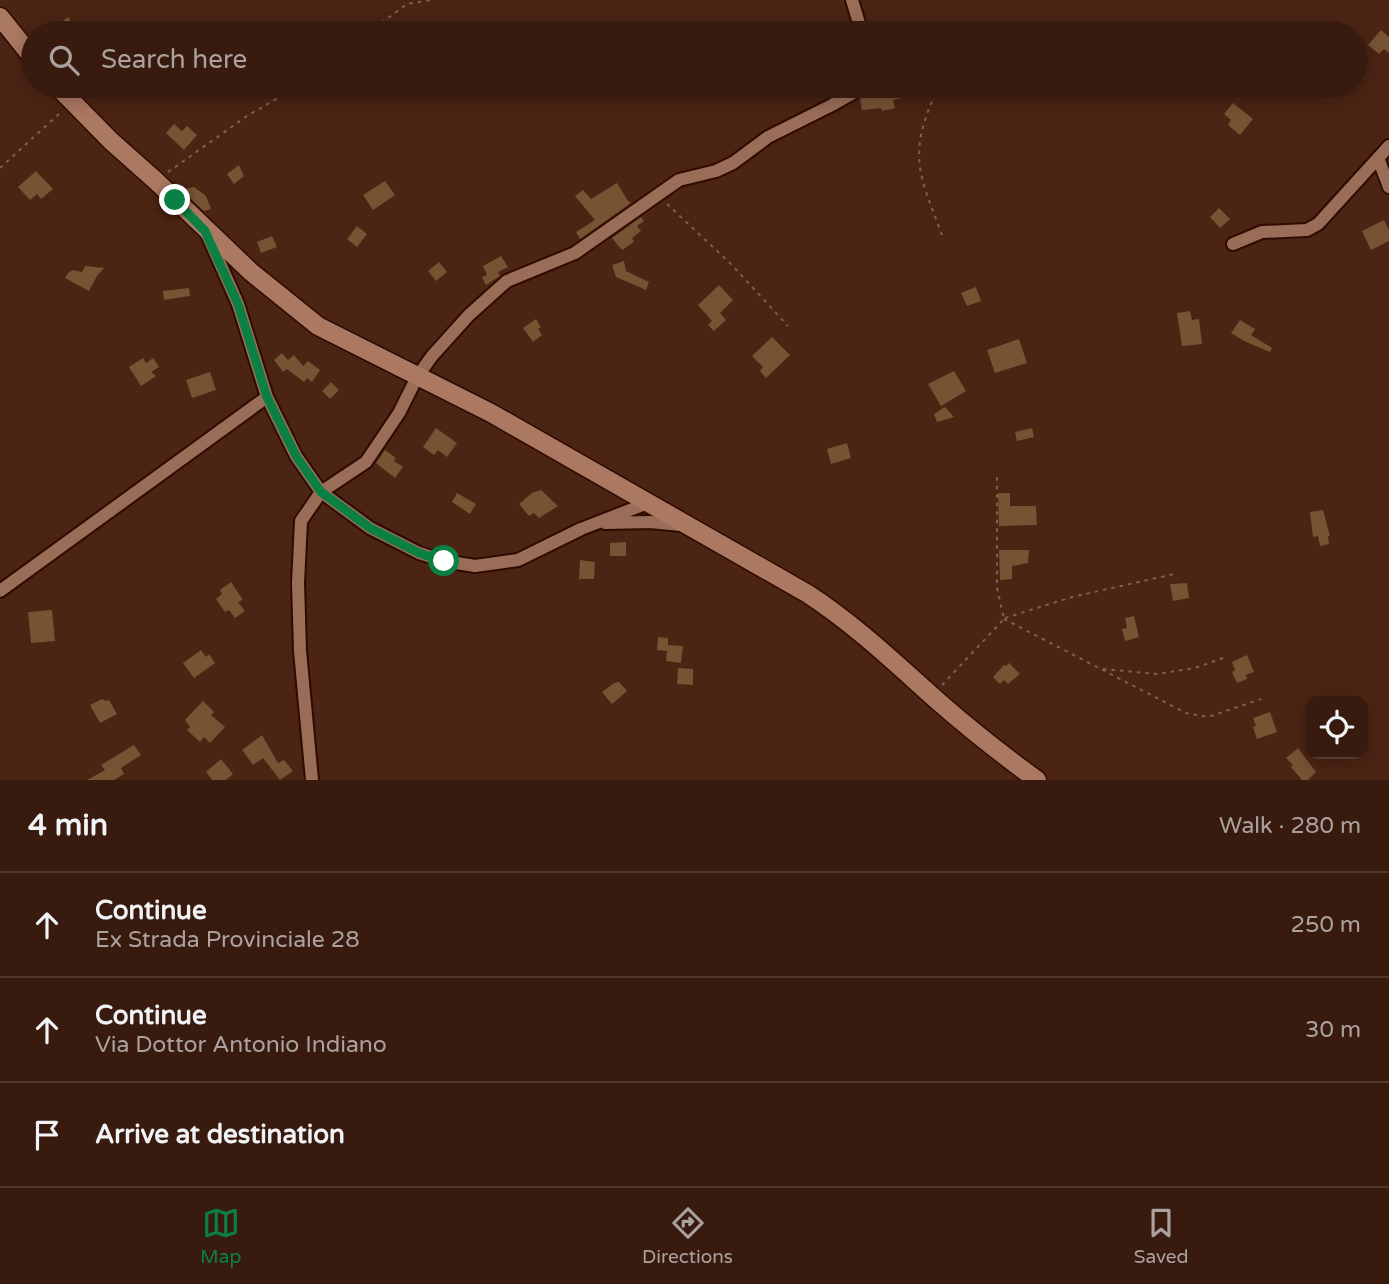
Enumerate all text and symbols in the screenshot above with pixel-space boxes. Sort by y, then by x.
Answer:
search box [21,21,1368,98]
icon: search [45,41,83,79]
text: Search here [101,44,247,75]
route end [159,184,190,215]
route start [428,545,459,576]
map controls [1305,696,1368,759]
button: locate [1305,696,1368,759]
text: 4 min [28,807,108,844]
text: Walk · 280 m [1219,812,1361,840]
text: Continue [95,895,207,926]
icon: ahead [28,906,66,944]
text: 250 m [1291,911,1361,939]
text: Ex Strada Provinciale 28 [95,926,360,954]
text: Continue [95,1000,207,1031]
icon: ahead [28,1011,66,1049]
text: 30 m [1305,1016,1361,1044]
text: Via Dottor Antonio Indiano [95,1031,387,1059]
icon: arrive [28,1116,66,1154]
text: Arrive at destination [95,1119,345,1150]
tab: Map [200,1204,241,1268]
tab: Directions [642,1204,733,1268]
tab: Saved [1134,1204,1189,1268]

